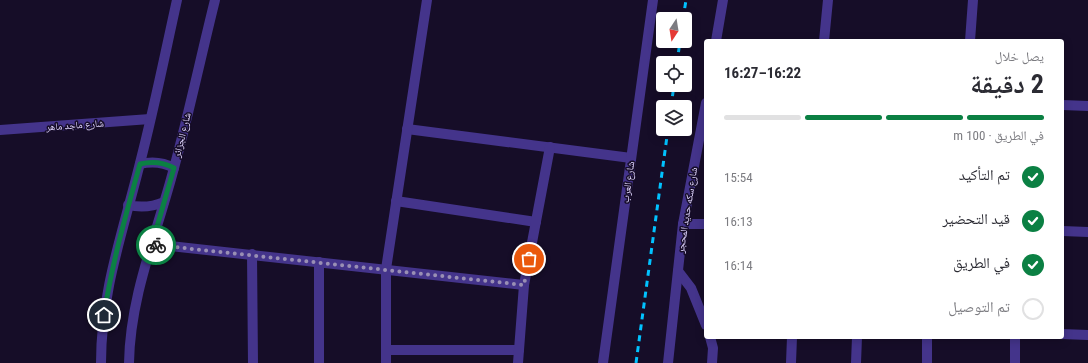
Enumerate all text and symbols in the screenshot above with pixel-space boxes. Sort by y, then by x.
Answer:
north arrow [656,12,692,48]
map controls [656,12,692,136]
text: يصل خلال [995,49,1044,64]
button: locate [656,56,692,92]
text: 16:22–16:27 [724,64,801,82]
text: 2 دقيقة [970,69,1044,99]
button: layers [656,100,692,136]
street label: شارع الجزائر [171,111,194,160]
street label: شارع ماجد ماهر [45,117,105,134]
text: في الطريق · 100 m [953,128,1044,143]
street label: شارع العرب [620,160,637,204]
street label: شارع سكه حديد المحجر [675,166,700,255]
text: تم التأكيد [959,166,1010,184]
icon: check [1022,166,1044,188]
text: 15:54 [724,170,753,185]
text: قيد التحضير [942,210,1010,228]
icon: check [1022,210,1044,232]
text: 16:13 [724,214,753,229]
courier [136,225,176,265]
icon: bike [145,234,167,256]
pin [512,242,546,276]
icon: bag [518,248,540,270]
text: في الطريق [953,254,1010,272]
icon: check [1022,254,1044,276]
text: 16:14 [724,258,753,273]
pin [87,298,121,332]
text: تم التوصيل [948,298,1010,316]
icon: home [93,304,115,326]

